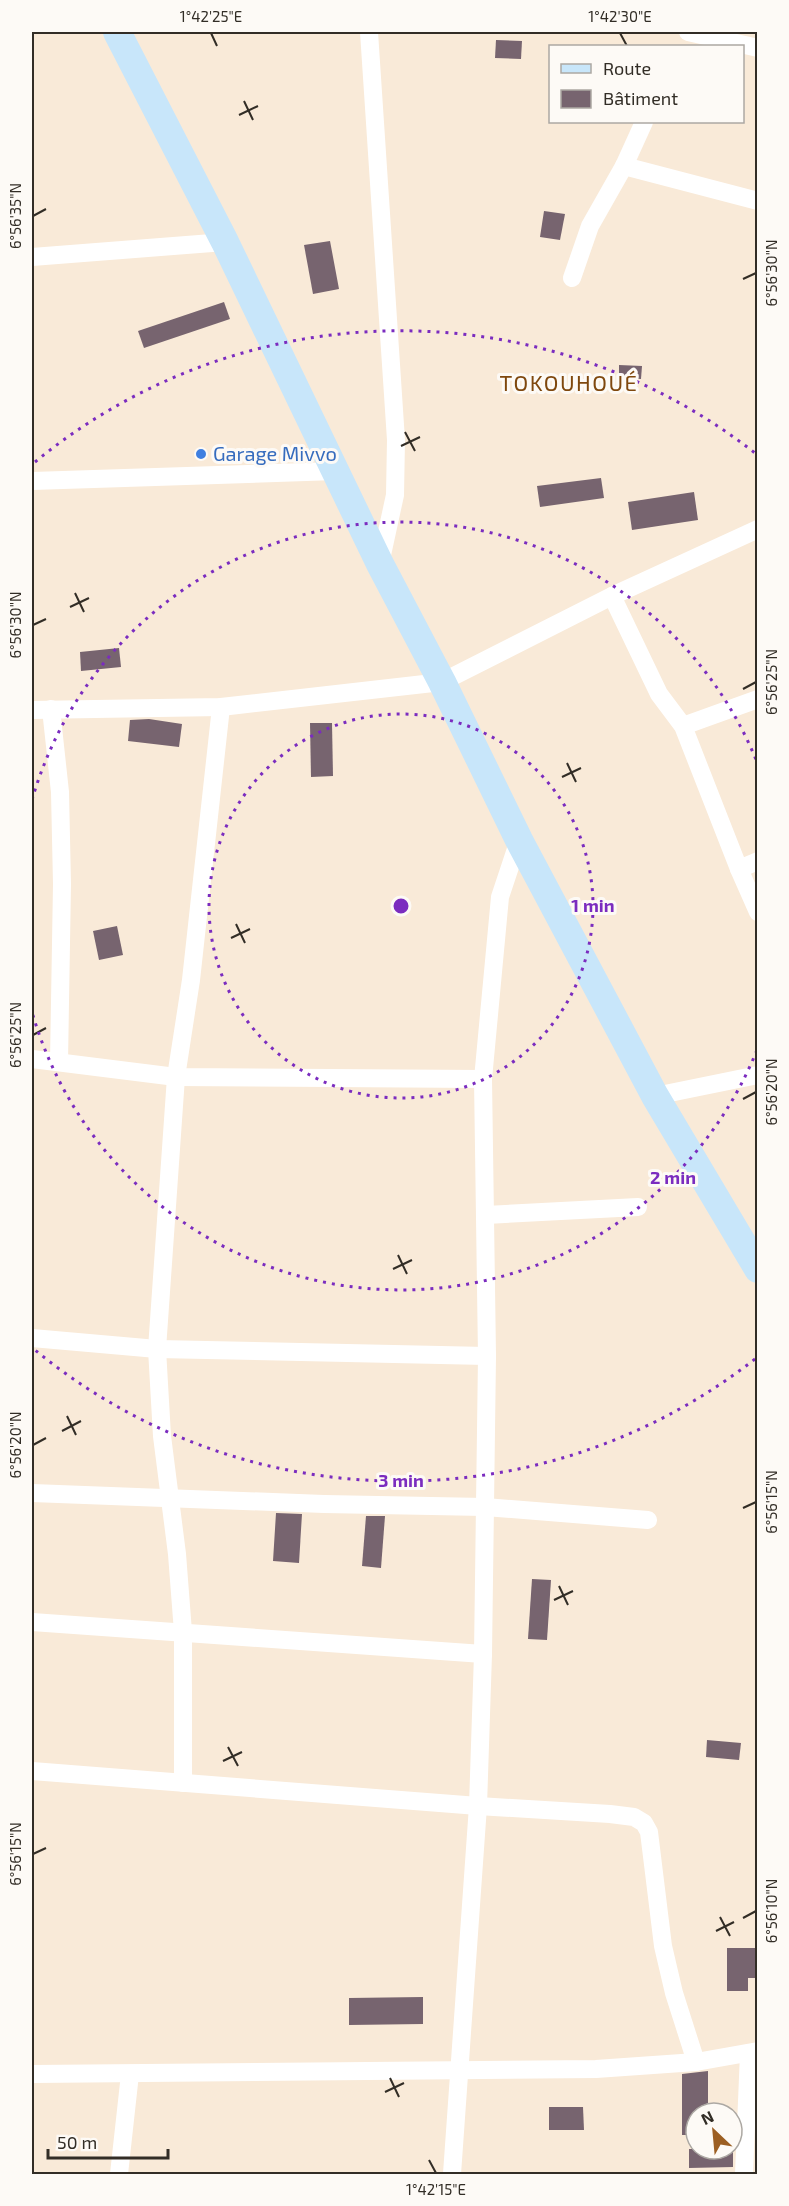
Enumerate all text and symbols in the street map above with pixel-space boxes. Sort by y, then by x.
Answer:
text: 1°42'25"E [180,7,242,25]
text: 1°42'30"E [588,7,652,25]
legend [549,45,744,123]
text: Route [603,57,651,79]
text: Bâtiment [603,87,678,109]
text: 6°56'35"N [6,183,24,249]
text: 6°56'30"N [762,239,780,307]
district label: TOKOUHOUÉ [500,369,638,395]
place label: Garage Mivvo [213,441,337,465]
marker: Garage Mivvo [194,447,208,461]
text: 6°56'30"N [6,591,24,659]
text: 6°56'25"N [762,649,780,715]
text: 1 min [571,894,615,916]
centre of rings [391,896,411,916]
text: 6°56'25"N [6,1002,24,1068]
text: 6°56'20"N [762,1058,780,1126]
text: 2 min [650,1166,696,1188]
text: 6°56'20"N [6,1411,24,1479]
text: 3 min [378,1469,424,1491]
text: 6°56'15"N [762,1470,780,1534]
text: 6°56'15"N [6,1822,24,1886]
text: 6°56'10"N [762,1879,780,1943]
north arrow [684,2101,744,2161]
text: N [698,2106,717,2128]
scale bar [48,2122,168,2160]
text: 50 m [57,2131,97,2153]
text: 1°42'15"E [406,2180,466,2198]

